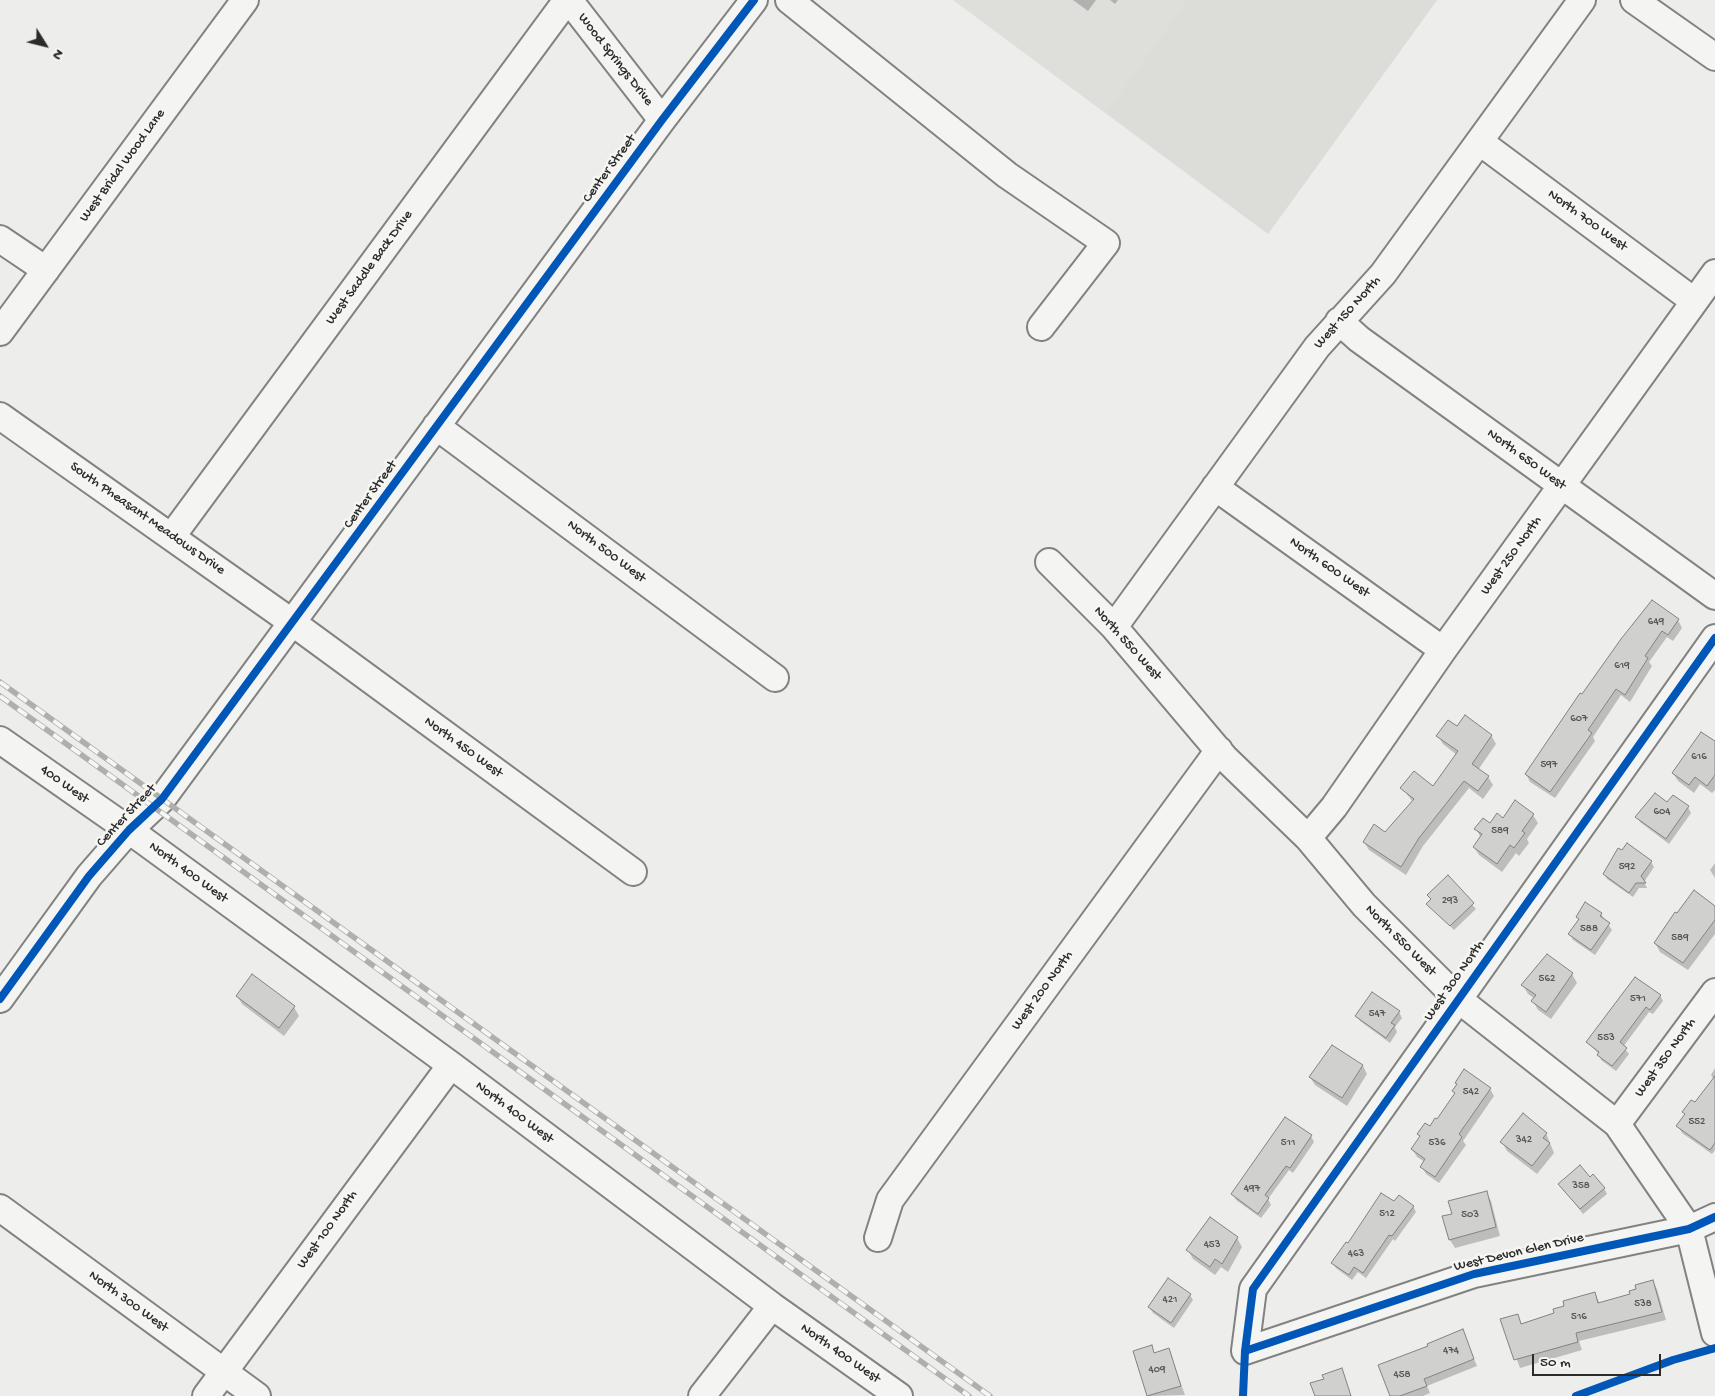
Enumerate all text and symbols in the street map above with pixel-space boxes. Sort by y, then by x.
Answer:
street label: Wood Springs Drive [574,10,656,110]
north arrow [20,20,70,70]
text: N [48,45,67,63]
street label: West Bridal Wood Lane [76,106,170,226]
street label: Center Street [580,132,640,206]
street label: North 700 West [1544,186,1630,256]
street label: West Saddle Back Drive [323,207,417,329]
street label: West 150 North [1311,273,1385,353]
street label: North 650 West [1483,426,1569,494]
street label: Center Street [341,458,401,532]
street label: South Pheasant Meadows Drive [66,459,228,579]
street label: West 250 North [1478,513,1546,599]
street label: North 500 West [563,517,649,587]
street label: North 600 West [1286,534,1372,602]
street label: North 550 West [1089,603,1165,685]
house number: 649 [1648,615,1664,629]
house number: 619 [1614,659,1630,673]
house number: 607 [1570,712,1588,726]
street label: North 450 West [420,714,506,782]
house number: 616 [1691,750,1707,764]
house number: 597 [1540,758,1558,772]
street label: 400 West [36,762,92,808]
street label: Center Street [94,781,160,851]
house number: 604 [1653,805,1671,819]
house number: 589 [1491,824,1509,838]
street label: North 400 West [145,839,231,907]
house number: 592 [1619,860,1635,874]
house number: 293 [1442,894,1458,908]
street label: North 550 West [1361,902,1439,980]
house number: 588 [1580,922,1598,936]
house number: 589 [1671,931,1689,945]
street label: West 300 North [1421,938,1489,1024]
street label: West 200 North [1009,948,1077,1034]
house number: 562 [1539,972,1555,986]
house number: 571 [1630,992,1646,1006]
house number: 547 [1369,1007,1385,1021]
street label: West 350 North [1632,1015,1700,1101]
house number: 553 [1597,1031,1615,1045]
street label: North 400 West [472,1078,556,1148]
house number: 542 [1463,1085,1479,1099]
house number: 552 [1689,1115,1705,1129]
house number: 342 [1516,1133,1532,1147]
house number: 511 [1281,1136,1295,1150]
house number: 536 [1428,1136,1446,1150]
house number: 358 [1572,1179,1590,1193]
house number: 497 [1244,1182,1260,1196]
street label: West 100 North [294,1188,362,1272]
house number: 512 [1379,1207,1395,1221]
house number: 503 [1461,1208,1479,1222]
street label: West Devon Glen Drive [1452,1230,1586,1276]
house number: 453 [1204,1238,1220,1252]
house number: 463 [1348,1247,1364,1261]
street label: North 300 West [85,1267,171,1337]
house number: 421 [1162,1293,1178,1307]
house number: 538 [1634,1297,1652,1311]
house number: 516 [1571,1310,1587,1324]
street label: North 400 West [797,1320,883,1388]
house number: 474 [1443,1344,1459,1358]
scale bar [1535,1344,1664,1376]
text: 50 m [1540,1354,1571,1372]
house number: 409 [1149,1363,1165,1377]
house number: 458 [1393,1368,1411,1382]

